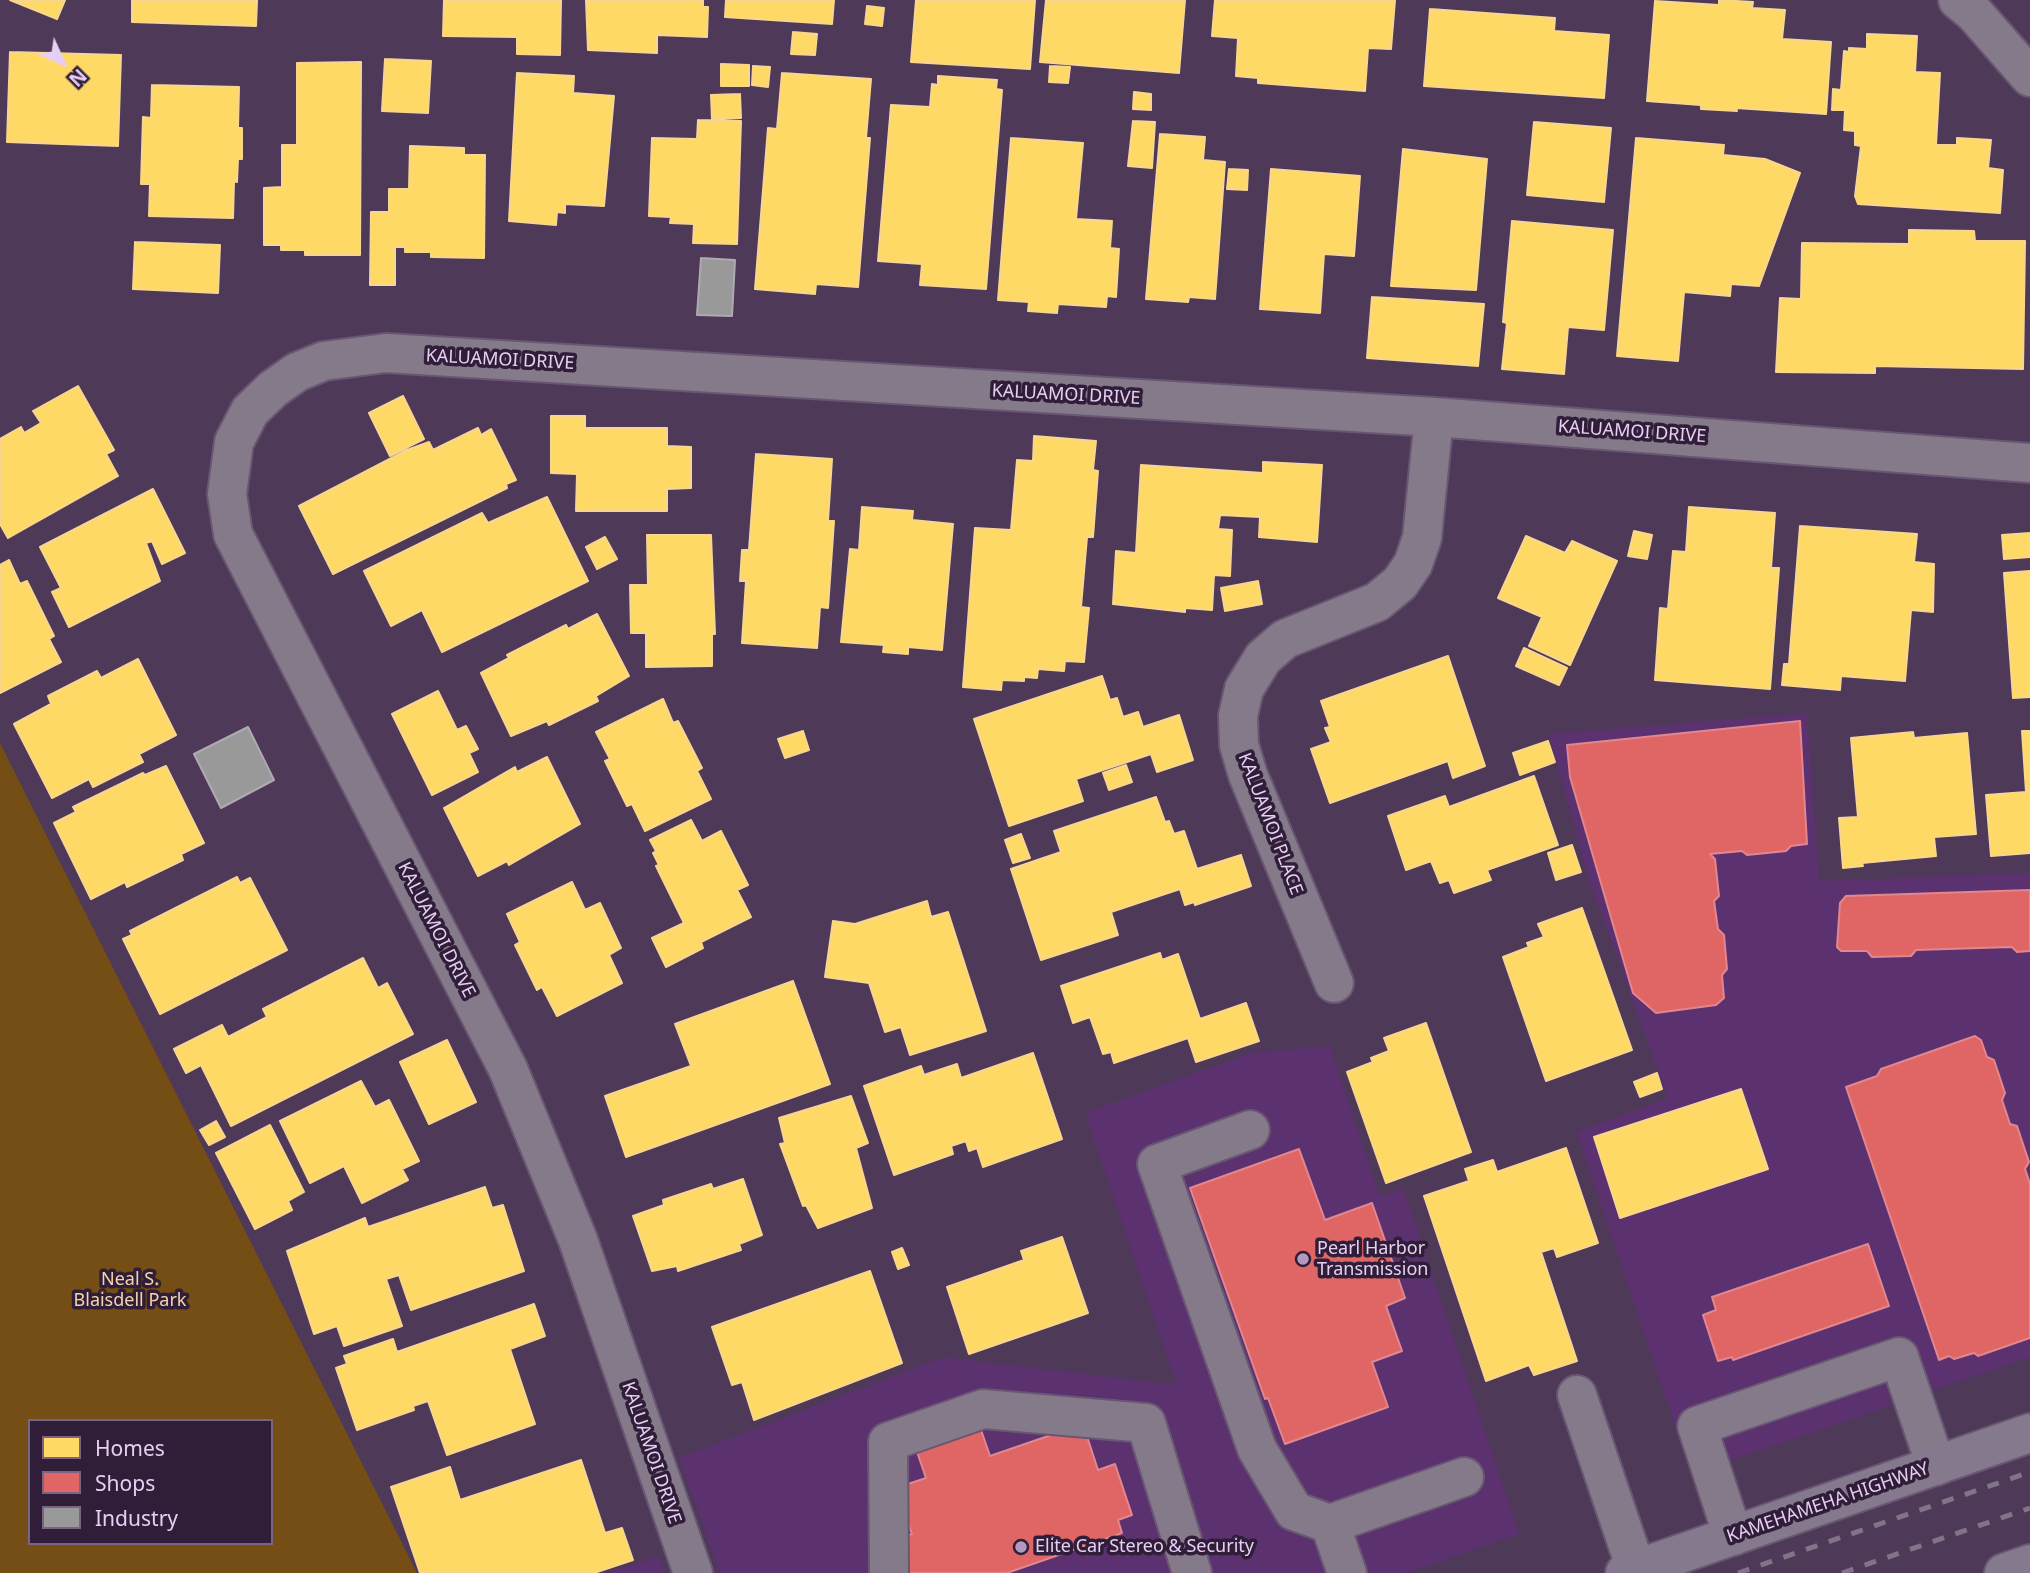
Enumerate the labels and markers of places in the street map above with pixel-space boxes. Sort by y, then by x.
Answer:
place label: Pearl Harbor Transmission [1317,1238,1428,1280]
marker: Pearl Harbor Transmission [1295,1251,1311,1267]
place label: Elite Car Stereo & Security [1035,1536,1254,1558]
marker: Elite Car Stereo & Security [1013,1539,1029,1555]

